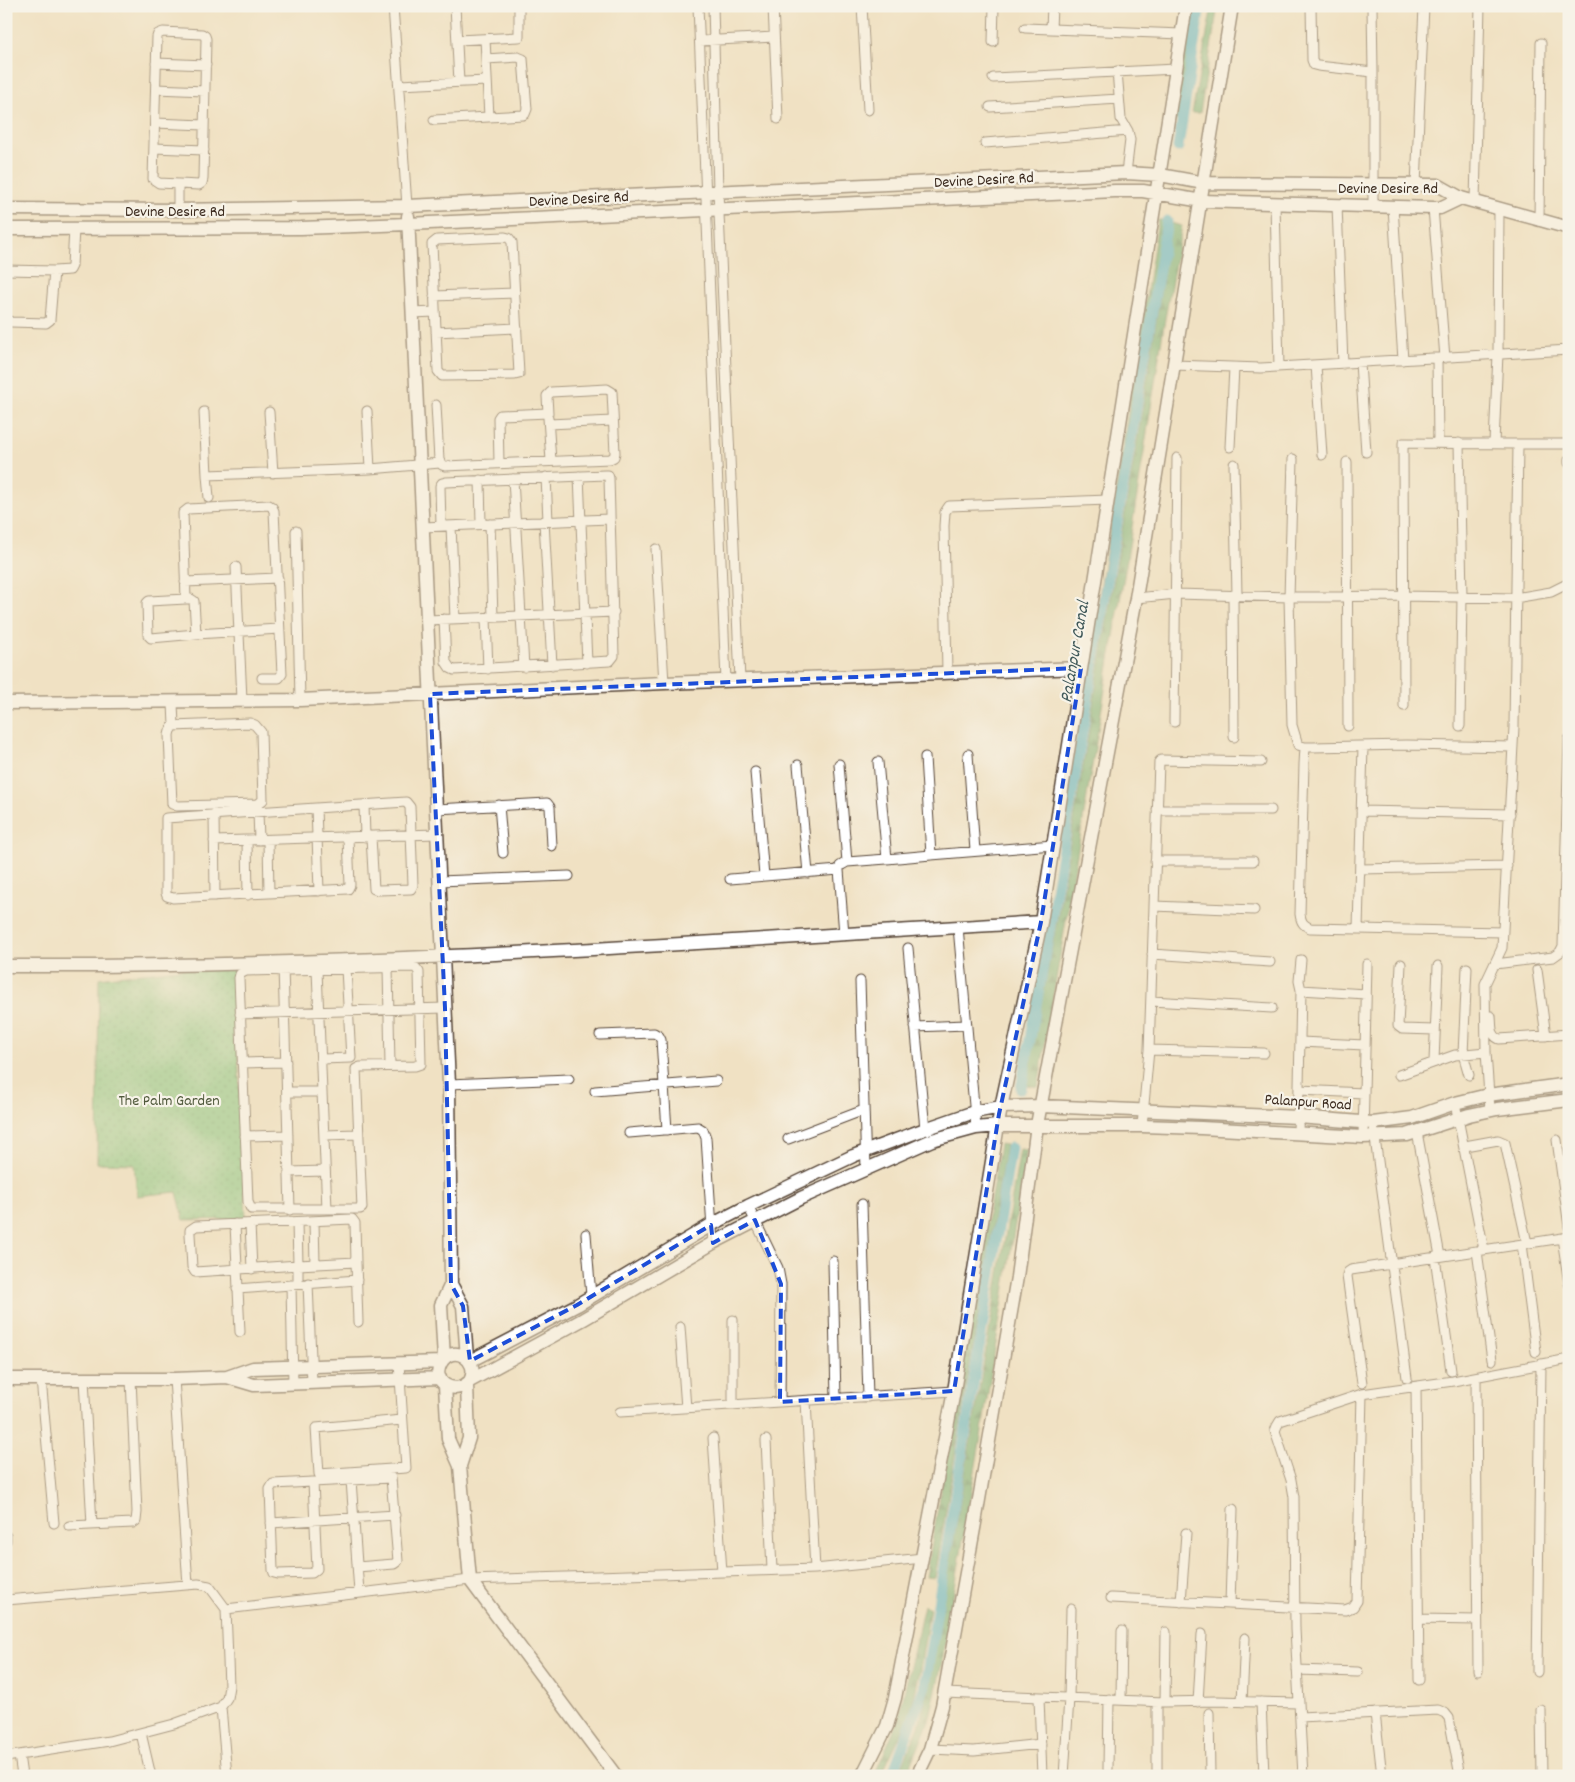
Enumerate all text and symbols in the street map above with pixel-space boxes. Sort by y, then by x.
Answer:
street label: Devine Desire Rd [934,167,1034,195]
street label: Devine Desire Rd [1338,178,1438,201]
street label: Devine Desire Rd [529,186,629,214]
street label: Devine Desire Rd [125,201,225,224]
water label: Palanpur Canal [1055,597,1098,705]
street label: Palanpur Road [1264,1088,1352,1118]
park label: The Palm Garden [118,1090,220,1113]

